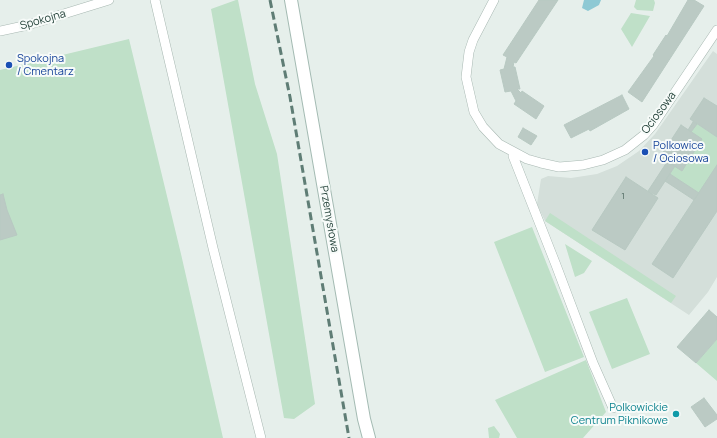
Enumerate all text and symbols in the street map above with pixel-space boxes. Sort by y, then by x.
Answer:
street label: Spokojna [19,7,67,33]
place label: Spokojna / Cmentarz [17,52,74,78]
marker: Spokojna / Cmentarz [4,60,14,70]
street label: Ociosowa [639,89,679,137]
place label: Polkowice / Ociosowa [653,139,709,165]
marker: Polkowice / Ociosowa [640,147,650,157]
street label: Przemysłowa [317,185,341,253]
house number: 1 [621,191,625,201]
place label: Polkowickie Centrum Piknikowe [571,401,668,427]
marker: Polkowickie Centrum Piknikowe [671,409,681,419]

